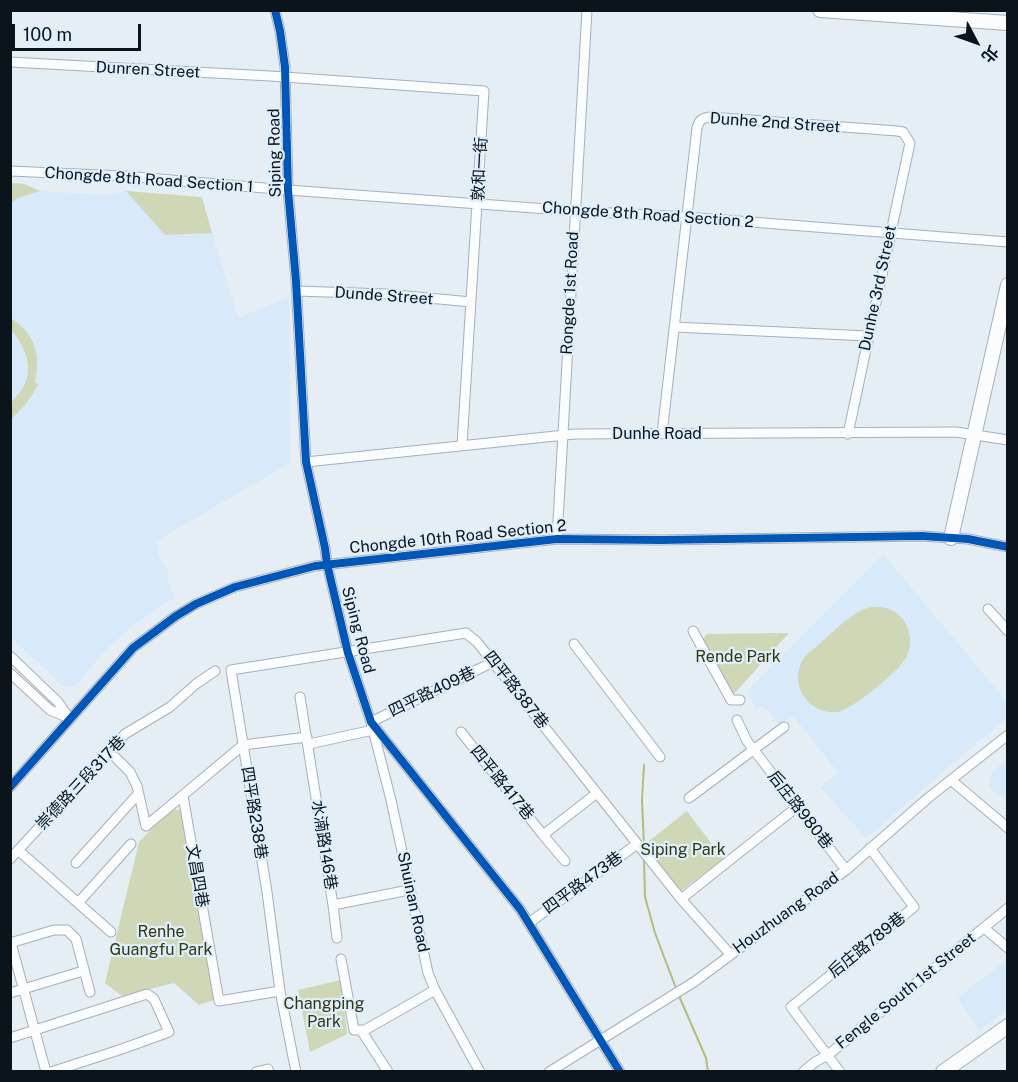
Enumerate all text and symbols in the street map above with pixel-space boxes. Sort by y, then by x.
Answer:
scale bar [15,12,144,50]
north arrow [946,12,1006,72]
text: 100 m [23,24,72,45]
text: 北 [978,42,1002,66]
street label: Dunren Street [95,58,201,82]
street label: Siping Road [265,108,285,198]
street label: Dunhe 2nd Street [709,109,841,137]
street label: 敦和一街 [469,137,491,201]
street label: Chongde 8th Road Section 1 [44,163,254,197]
street label: Chongde 8th Road Section 2 [541,198,755,232]
street label: Dunhe 3rd Street [855,223,901,353]
street label: Rongde 1st Road [557,231,583,355]
street label: Dunde Street [334,283,434,309]
street label: Dunhe Road [612,424,702,444]
street label: Chongde 10th Road Section 2 [349,516,567,558]
street label: Siping Road [337,584,379,676]
street label: 四平路387巷 [480,647,552,733]
park label: Rende Park [695,647,781,667]
street label: 四平路409巷 [386,663,478,721]
street label: 崇德路三段317巷 [32,732,130,834]
street label: 四平路417巷 [466,742,538,824]
street label: 四平路238巷 [237,765,271,861]
street label: 后庄路980巷 [764,767,836,853]
street label: 水湳路146巷 [307,799,341,891]
park label: Siping Park [640,840,726,860]
street label: 文昌四巷 [182,843,212,909]
street label: 四平路473巷 [540,848,626,918]
street label: Shuinan Road [393,850,433,954]
street label: Houzhuang Road [729,868,843,958]
street label: 后庄路789巷 [825,908,909,982]
park label: Renhe Guangfu Park [110,922,212,960]
street label: Fengle South 1st Street [832,929,980,1053]
park label: Changping Park [283,994,365,1032]

